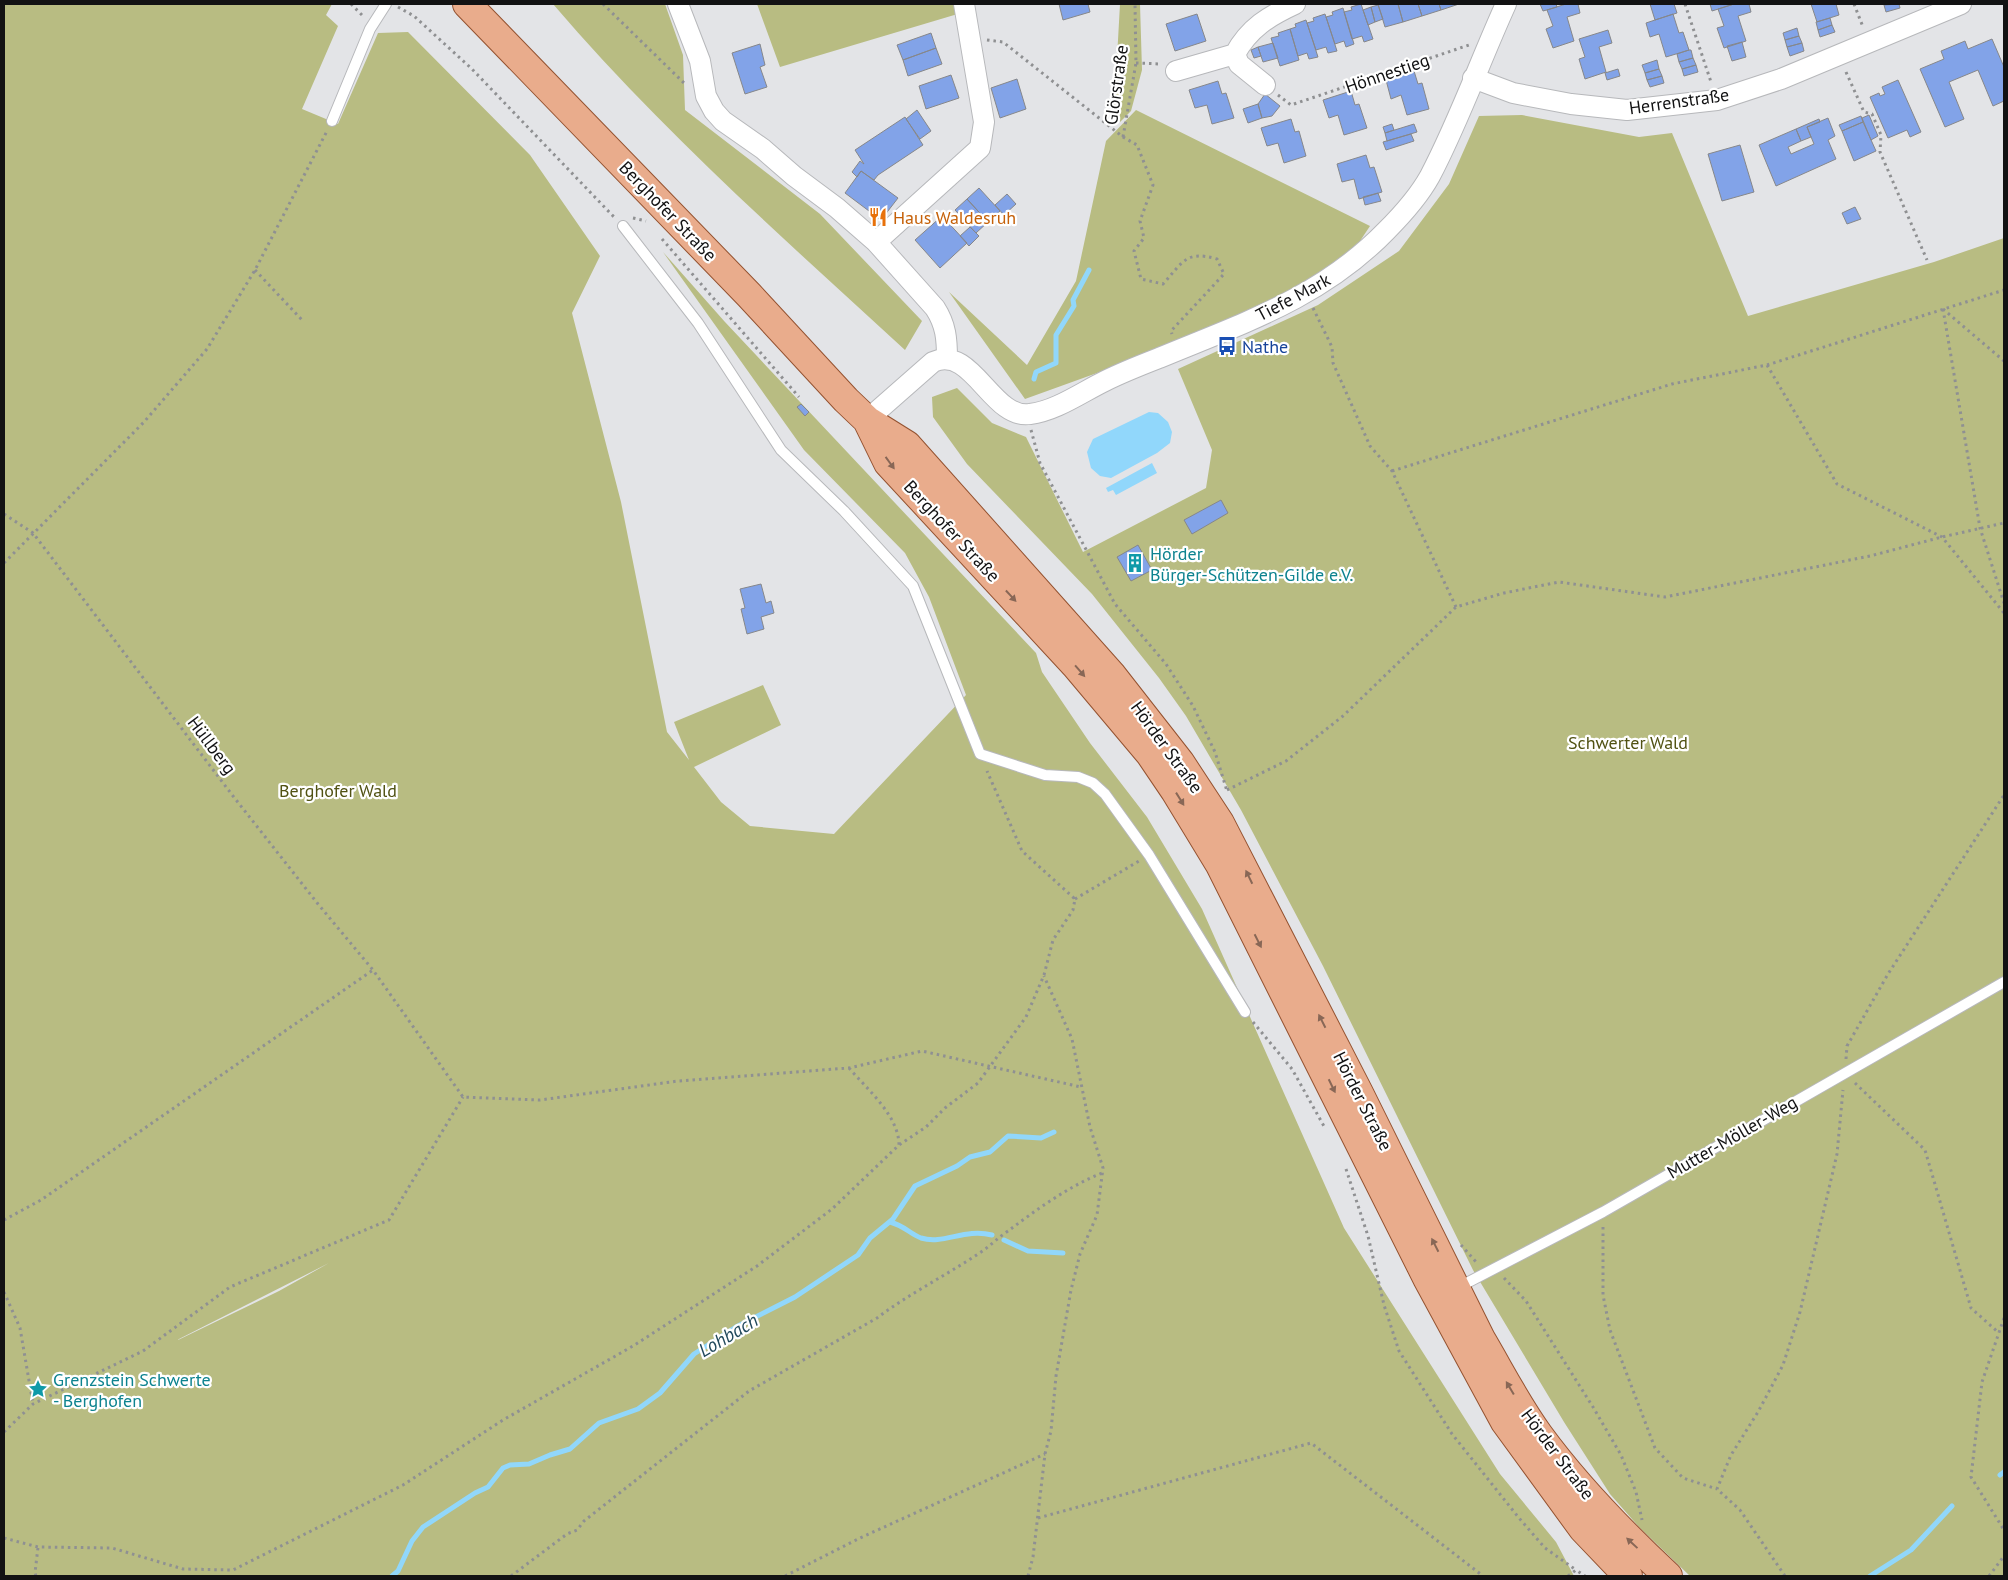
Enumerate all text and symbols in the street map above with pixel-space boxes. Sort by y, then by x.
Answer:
street label: Glörstraße [1099,44,1133,126]
street label: Hönnestieg [1342,48,1432,98]
street label: Herrenstraße [1627,83,1731,119]
street label: Berghofer Straße [614,156,722,266]
restaurant icon: Haus Waldesruh [867,206,889,228]
place label: Haus Waldesruh [893,206,1016,229]
street label: Tiefe Mark [1252,268,1335,326]
bus stop icon: Nathe [1216,335,1238,357]
place label: Nathe [1242,335,1288,358]
one-way arrow [885,456,895,470]
street label: Berghofer Straße [899,475,1005,587]
place label: Hörder Bürger-Schützen-Gilde e.V. [1150,542,1353,586]
building icon: Hörder Bürger-Schützen-Gilde e.V. [1124,552,1146,574]
one-way arrow [1005,590,1017,602]
one-way arrow [1074,665,1086,677]
street label: Hörder Straße [1126,696,1208,798]
street label: Hüllberg [183,711,241,779]
park label: Schwerter Wald [1568,731,1688,754]
park label: Berghofer Wald [279,779,397,802]
one-way arrow [1175,792,1185,805]
one-way arrow [1245,869,1253,884]
one-way arrow [1254,934,1262,948]
one-way arrow [1318,1014,1326,1029]
street label: Hörder Straße [1328,1048,1398,1154]
one-way arrow [1328,1079,1336,1093]
street label: Mutter-Möller-Weg [1663,1090,1801,1184]
one-way arrow [1431,1237,1439,1252]
water label: Lohbach [694,1308,762,1362]
place label: Grenzstein Schwerte - Berghofen [53,1368,211,1412]
place icon: Grenzstein Schwerte - Berghofen [27,1378,49,1400]
one-way arrow [1506,1382,1515,1395]
street label: Hörder Straße [1516,1404,1600,1504]
one-way arrow [1627,1537,1639,1549]

